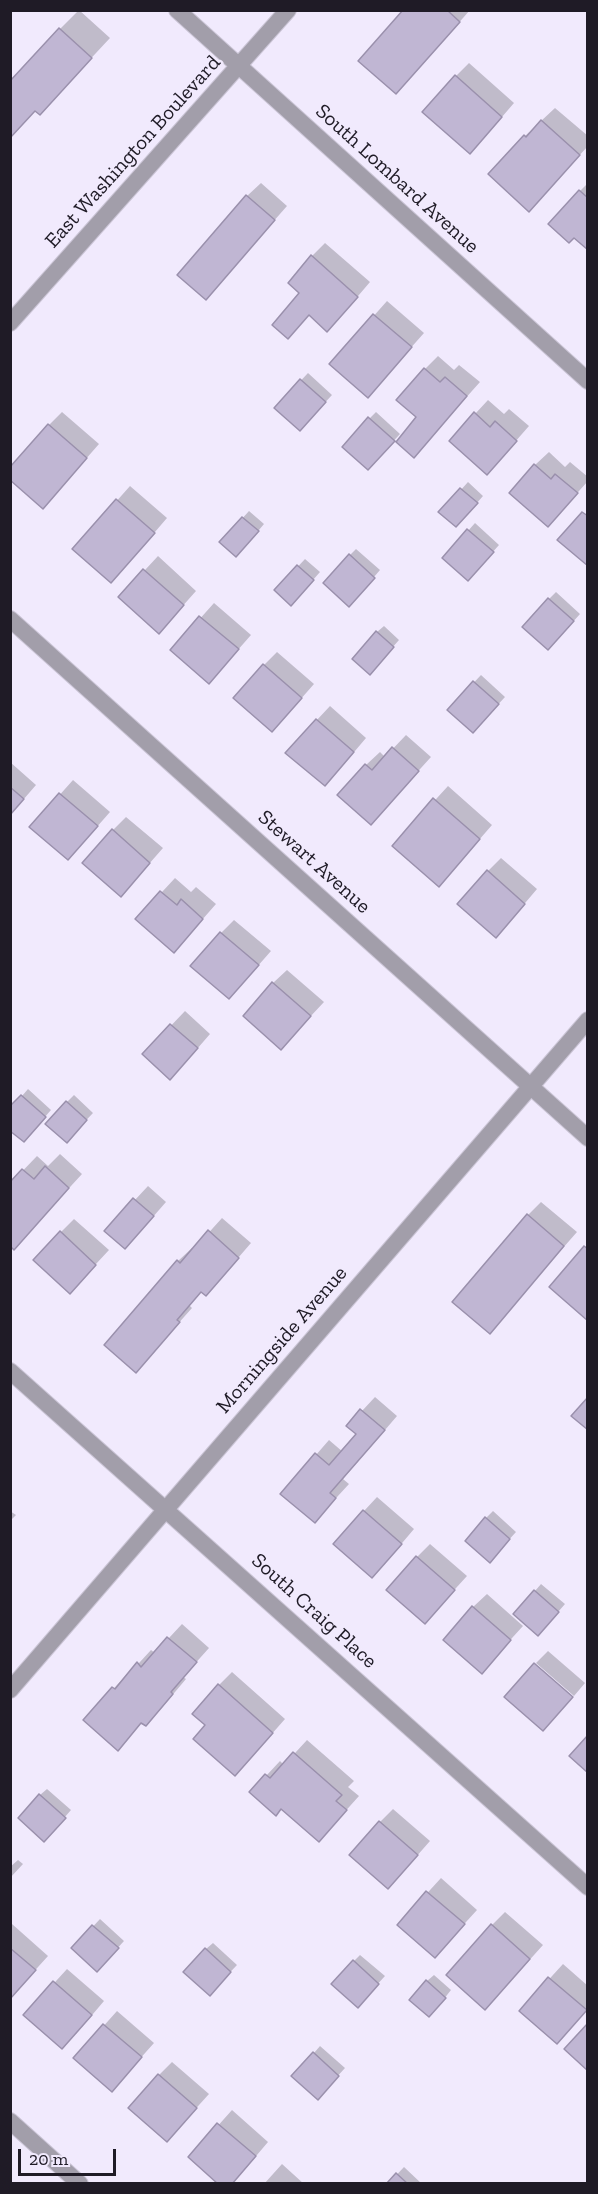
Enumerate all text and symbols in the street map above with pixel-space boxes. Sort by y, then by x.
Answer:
street label: East Washington Boulevard [40,51,226,253]
street label: South Lombard Avenue [310,99,484,259]
street label: Stewart Avenue [253,805,375,919]
street label: Morningside Avenue [211,1261,353,1419]
street label: South Craig Place [246,1548,382,1674]
scale bar [21,2137,118,2175]
text: 20 m [29,2148,68,2170]

